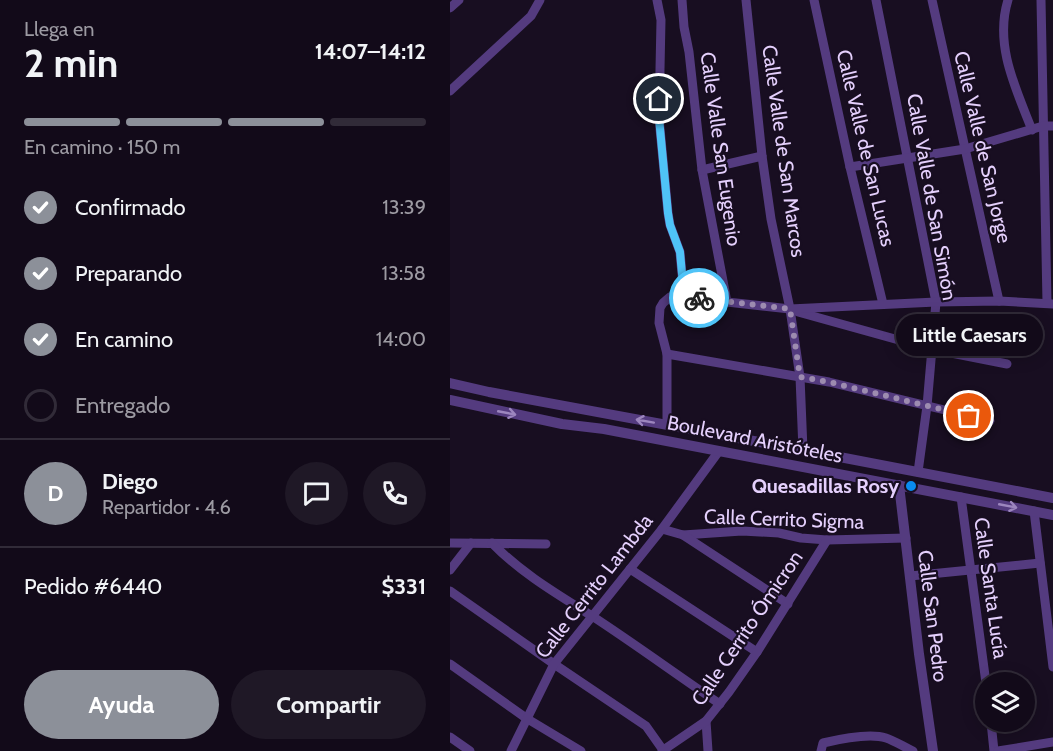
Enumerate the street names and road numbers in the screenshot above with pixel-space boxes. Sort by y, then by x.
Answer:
street label: Calle Valle de San Marcos [757,43,811,259]
street label: Calle Valle de San Lucas [832,47,900,249]
street label: Calle Valle de San Jorge [949,49,1017,245]
street label: Calle Valle San Eugenio [695,50,747,248]
street label: Calle Valle de San Simón [902,92,962,302]
street label: Boulevard Aristóteles [665,410,845,468]
street label: Calle Cerrito Sigma [704,504,865,534]
street label: Calle Cerrito Lambda [530,509,658,663]
street label: Calle Santa Lucía [969,516,1013,661]
street label: Calle Cerrito Ómicron [686,546,808,710]
street label: Calle San Pedro [913,549,953,683]

